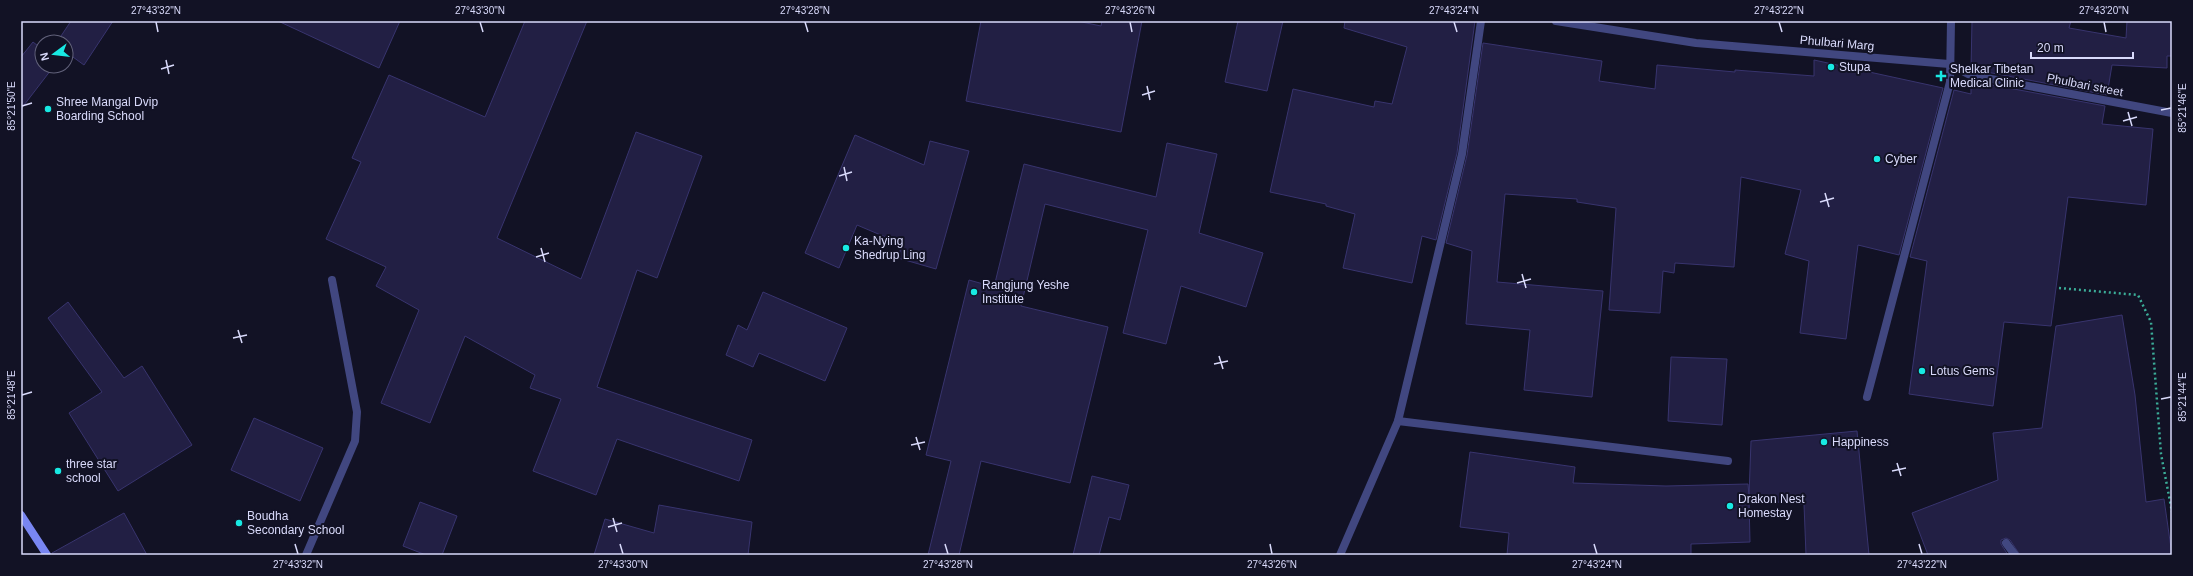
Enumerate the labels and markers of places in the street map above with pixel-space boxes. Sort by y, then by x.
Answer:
place label: Stupa [1839,60,1871,74]
marker: Stupa [1826,62,1836,72]
place label: Shelkar Tibetan Medical Clinic [1950,62,2033,90]
marker: Shelkar Tibetan Medical Clinic [1935,70,1947,82]
place label: Shree Mangal Dvip Boarding School [56,95,158,123]
marker: Shree Mangal Dvip Boarding School [43,104,53,114]
place label: Cyber [1885,152,1917,166]
marker: Cyber [1872,154,1882,164]
place label: Ka-Nying Shedrup Ling [854,234,925,262]
marker: Ka-Nying Shedrup Ling [841,243,851,253]
place label: Rangjung Yeshe Institute [982,278,1070,306]
marker: Rangjung Yeshe Institute [969,287,979,297]
place label: Lotus Gems [1930,364,1995,378]
marker: Lotus Gems [1917,366,1927,376]
place label: Happiness [1832,435,1889,449]
marker: Happiness [1819,437,1829,447]
place label: three star school [66,457,117,485]
marker: three star school [53,466,63,476]
place label: Drakon Nest Homestay [1738,492,1805,520]
marker: Drakon Nest Homestay [1725,501,1735,511]
place label: Boudha Secondary School [247,509,344,537]
marker: Boudha Secondary School [234,518,244,528]

